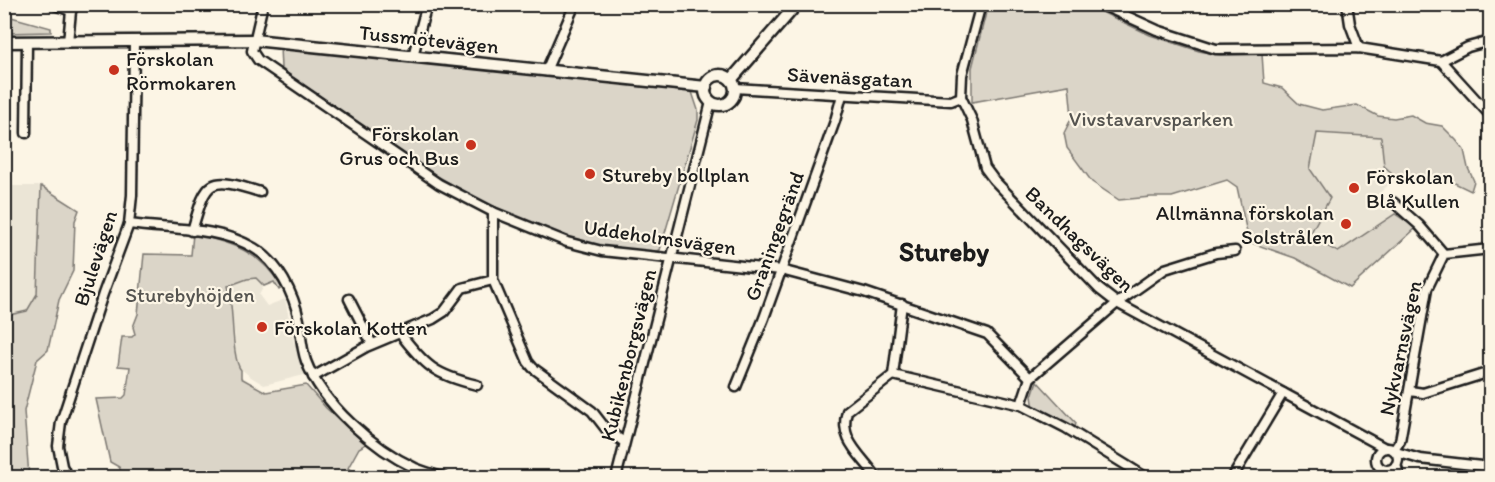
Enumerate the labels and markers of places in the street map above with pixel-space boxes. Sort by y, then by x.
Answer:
place label: Förskolan Rörmokaren [126,46,236,95]
marker: Förskolan Rörmokaren [107,63,121,77]
place label: Förskolan Grus och Bus [339,121,459,170]
marker: Förskolan Grus och Bus [464,138,478,152]
place label: Stureby bollplan [602,162,749,187]
place label: Förskolan Blå Kullen [1366,164,1460,213]
marker: Stureby bollplan [583,167,597,181]
marker: Förskolan Blå Kullen [1347,181,1361,195]
place label: Allmänna förskolan Solstrålen [1156,200,1334,249]
marker: Allmänna förskolan Solstrålen [1339,217,1353,231]
place label: Förskolan Kotten [274,315,427,340]
marker: Förskolan Kotten [255,320,269,334]

